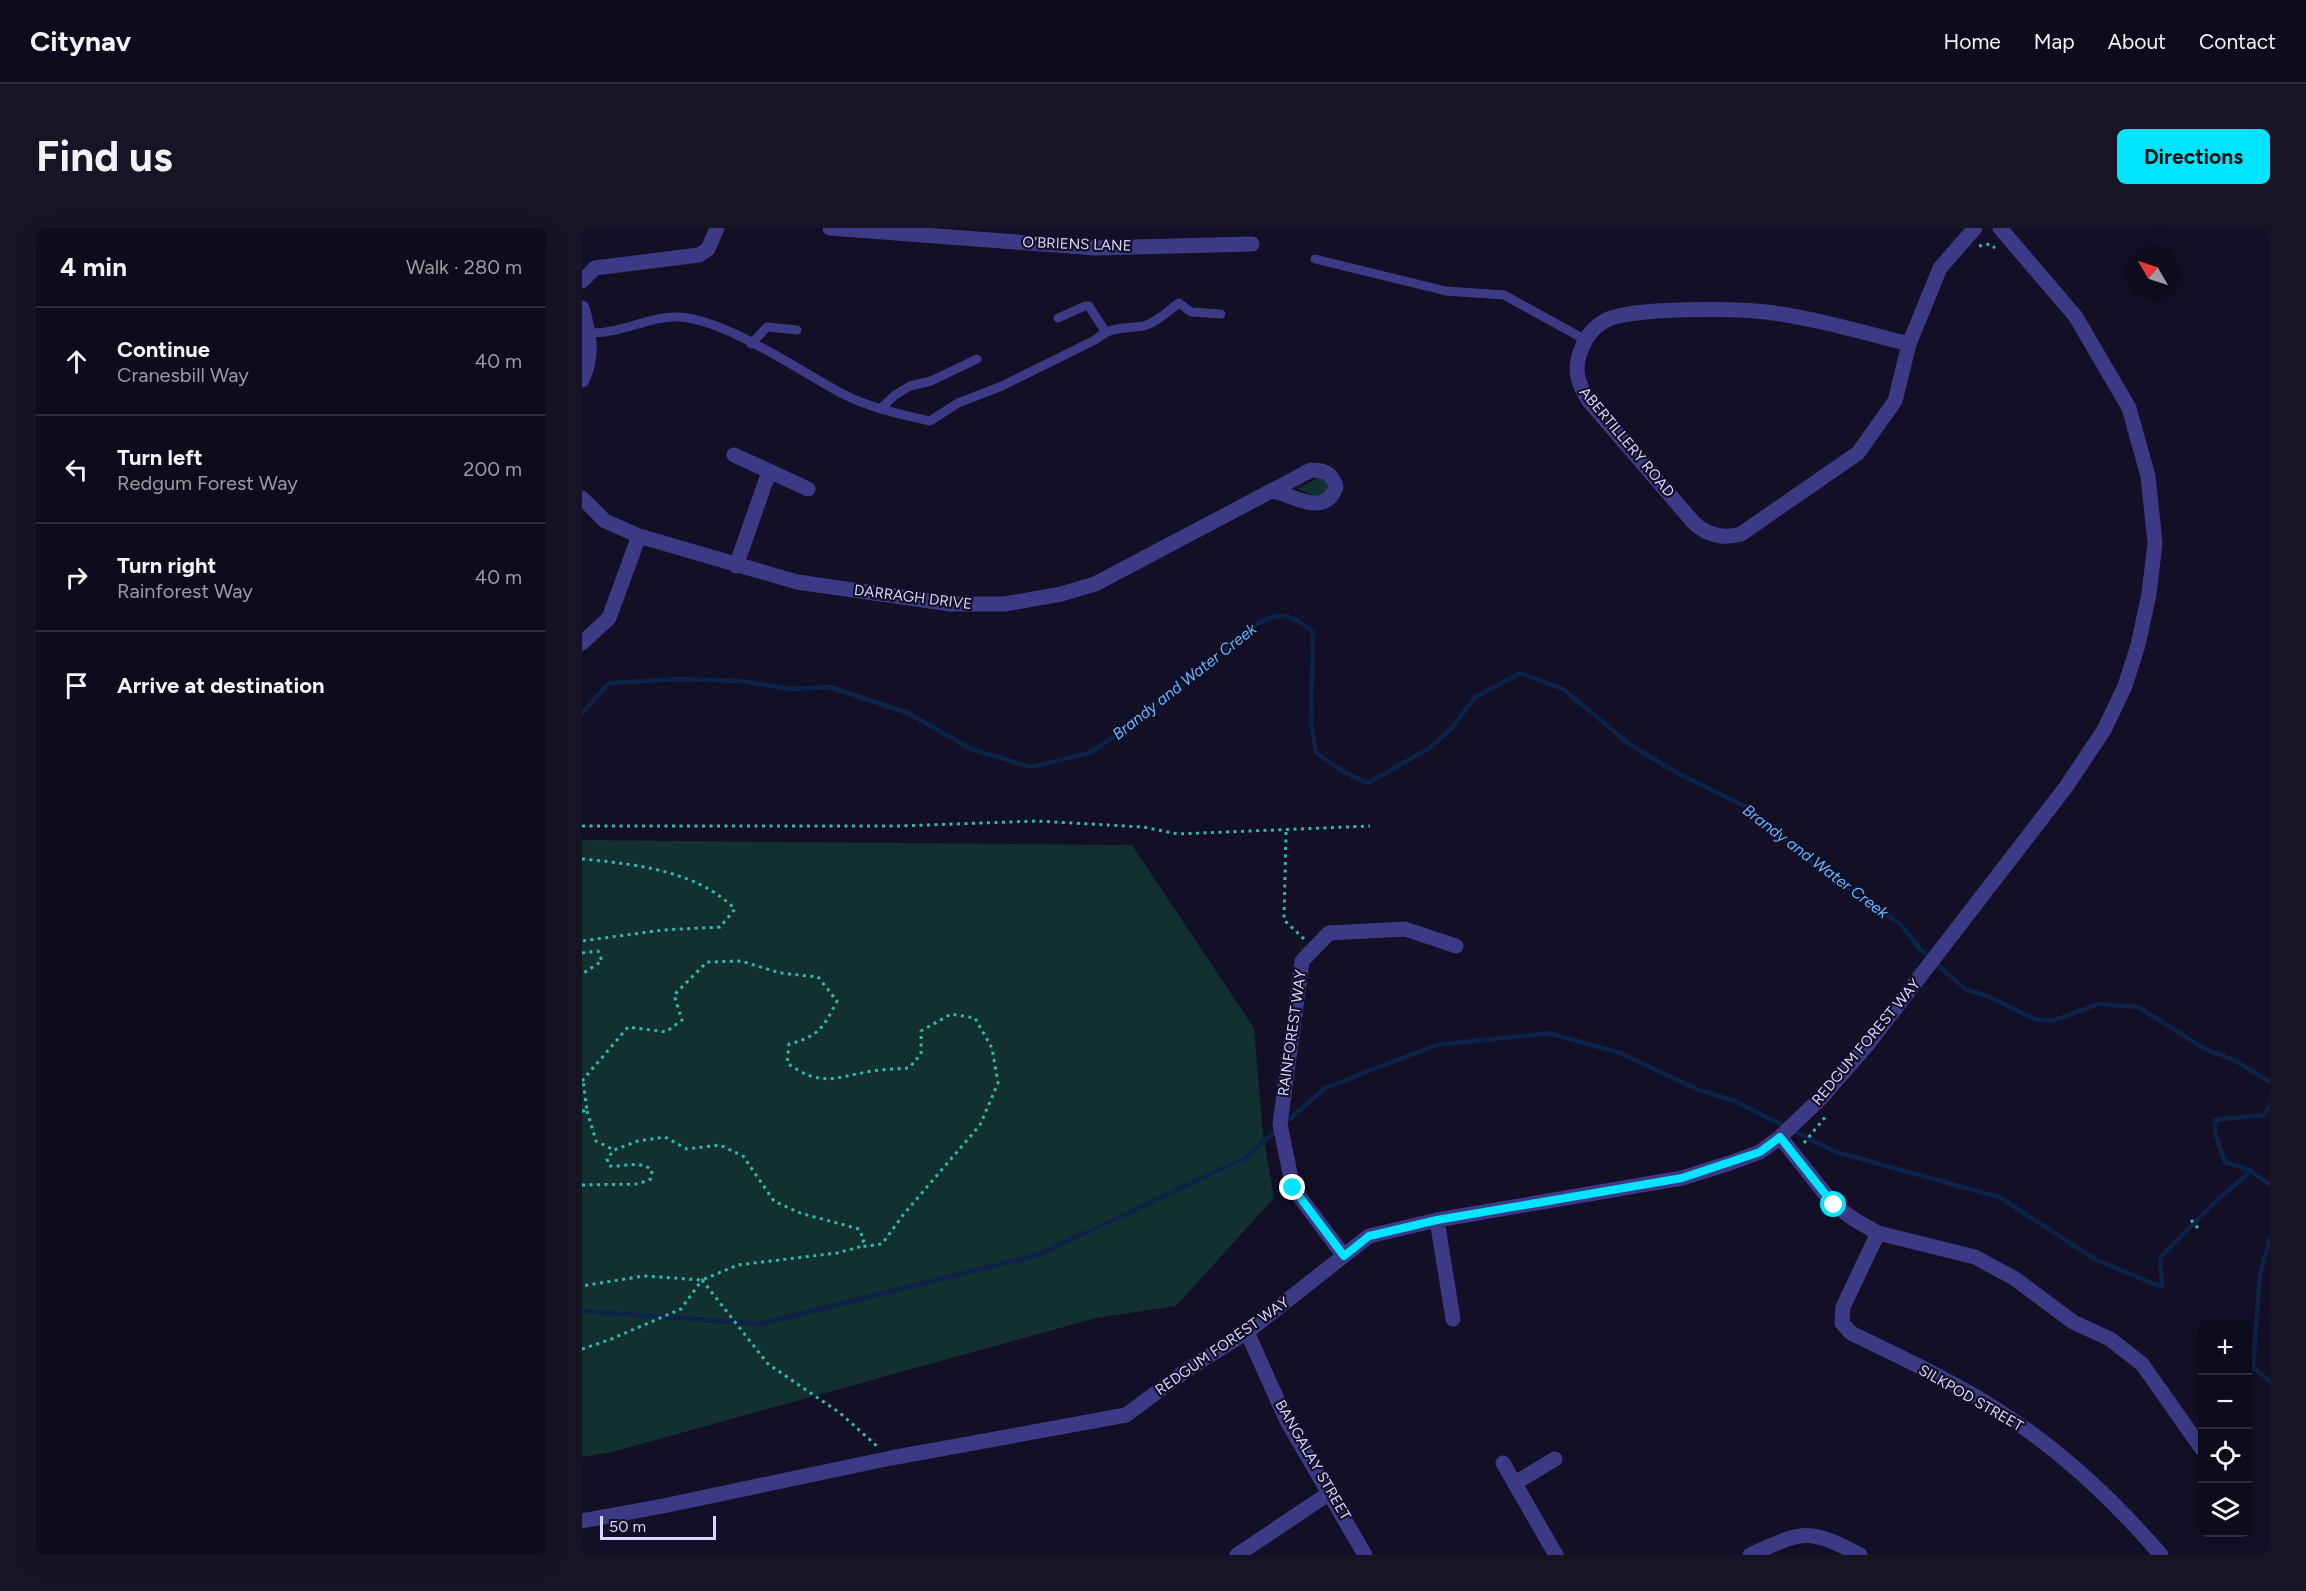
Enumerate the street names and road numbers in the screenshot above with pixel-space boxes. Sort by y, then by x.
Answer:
street label: O'BRIENS LANE [1022,233,1132,255]
street label: ABERTILLERY ROAD [1576,383,1678,501]
street label: DARRAGH DRIVE [853,581,973,613]
street label: RAINFOREST WAY [1274,969,1310,1097]
street label: REDGUM FOREST WAY [1808,975,1924,1109]
street label: REDGUM FOREST WAY [1152,1293,1292,1399]
street label: SILKPOD STREET [1916,1361,2027,1436]
street label: BANGALAY STREET [1271,1397,1355,1524]

